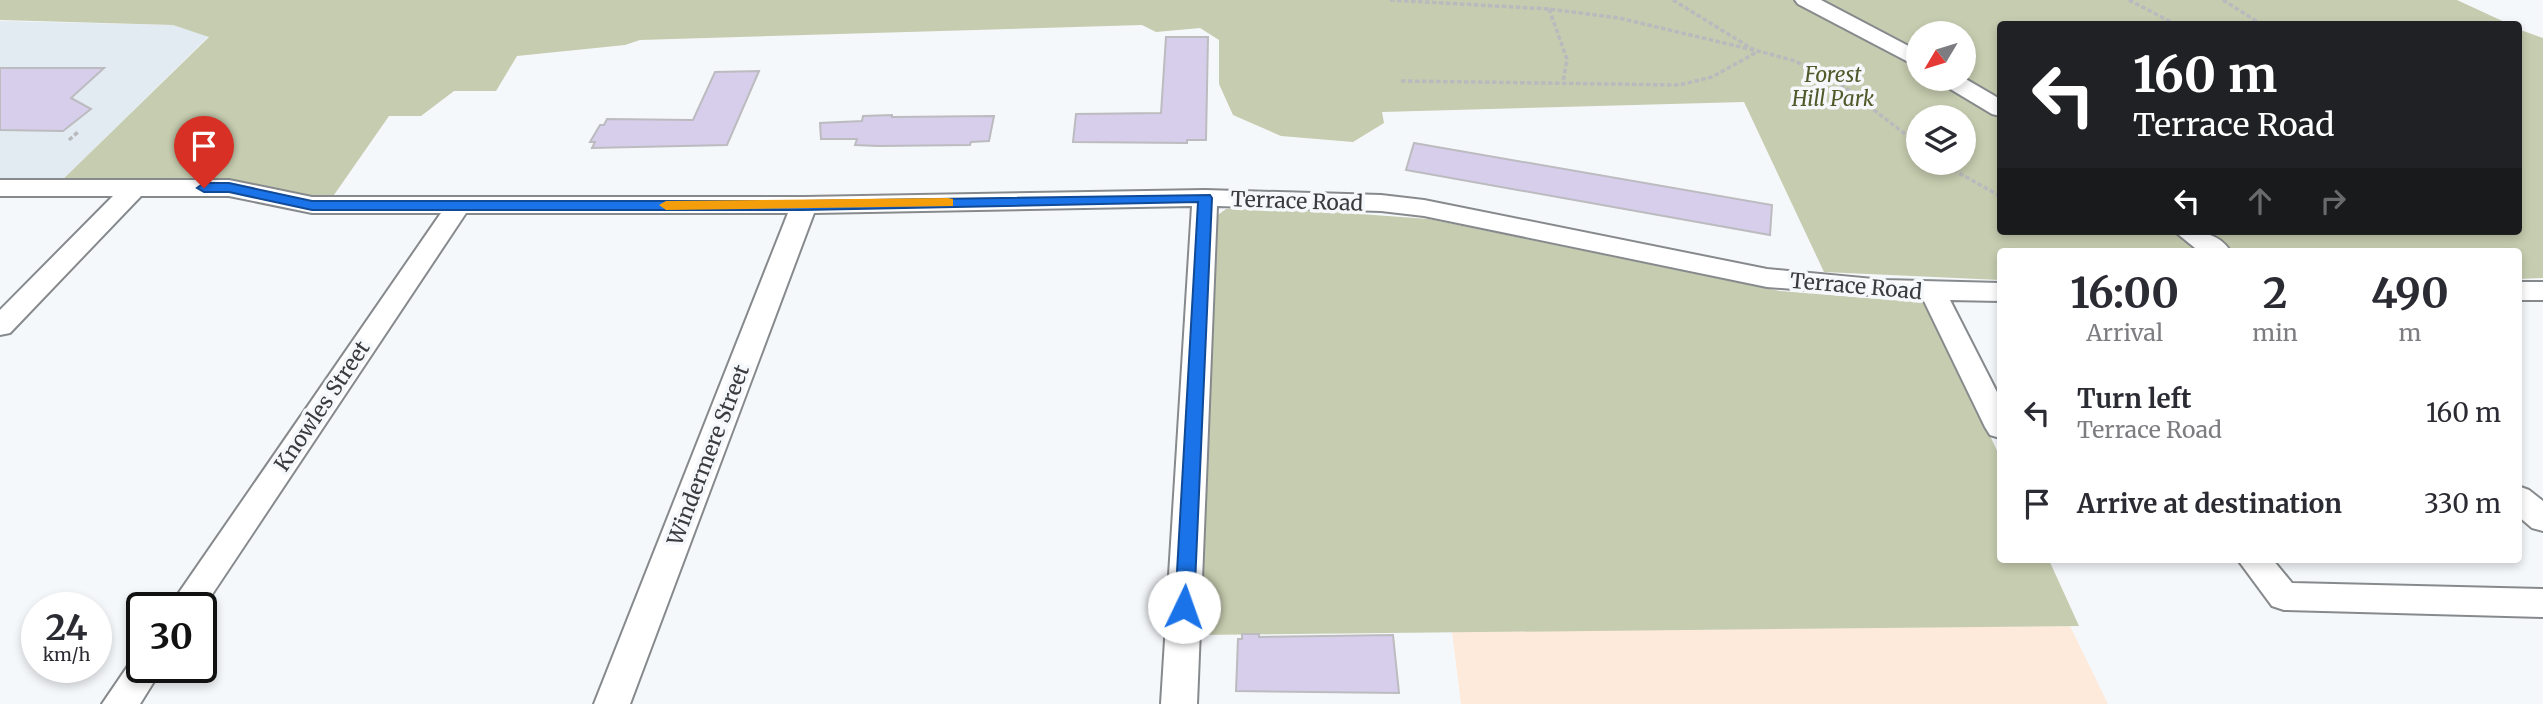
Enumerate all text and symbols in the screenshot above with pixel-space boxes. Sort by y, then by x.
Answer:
north arrow [1906,21,1976,91]
map controls [1906,21,1976,175]
text: 160 m [2133,44,2277,105]
icon: left [2018,49,2109,140]
park label: Forest Hill Park [1791,61,1875,112]
button: layers [1906,105,1976,175]
text: Terrace Road [2133,105,2335,145]
pin [174,116,234,188]
icon: arrive [185,127,223,165]
icon: left [2168,182,2206,220]
icon: ahead [2241,182,2279,220]
icon: right [2314,182,2352,220]
street label: Terrace Road [1230,185,1364,217]
street label: Terrace Road [1789,267,1923,305]
text: 16:00 [2070,267,2179,319]
text: 2 [2263,267,2287,319]
text: 490 [2371,267,2449,319]
text: Arrival [2086,318,2163,347]
text: min [2252,318,2298,347]
text: m [2398,318,2421,347]
street label: Knowles Street [268,336,376,476]
street label: Windermere Street [661,361,755,550]
text: Turn left [2077,382,2191,415]
icon: left [2018,394,2056,432]
text: 160 m [2426,396,2501,429]
text: Terrace Road [2077,415,2222,444]
icon: arrive [2018,485,2056,523]
text: Arrive at destination [2077,487,2342,520]
text: 330 m [2424,487,2501,520]
position arrow [1147,570,1221,644]
speed limit sign: 30 [126,592,217,683]
text: 24 [45,606,88,650]
text: km/h [43,643,90,666]

